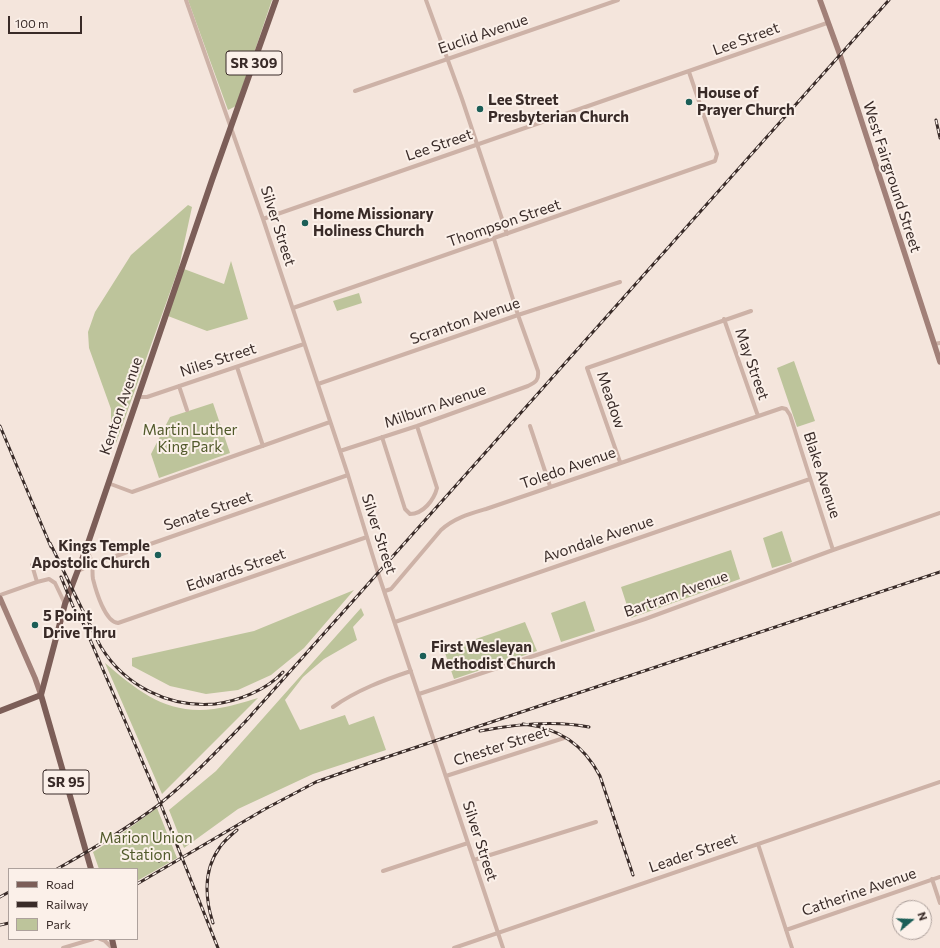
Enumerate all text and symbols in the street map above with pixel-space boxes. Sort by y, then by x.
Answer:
scale bar [10,8,84,34]
street label: Euclid Avenue [436,10,530,58]
text: 100 m [15,16,49,30]
street label: Lee Street [710,19,782,59]
road number: SR 309 [226,51,282,75]
place label: House of Prayer Church [697,84,795,119]
place label: Lee Street Presbyterian Church [488,91,629,126]
marker: House of Prayer Church [684,97,694,107]
street label: West Fairground Street [859,99,925,255]
marker: Lee Street Presbyterian Church [475,104,485,114]
street label: Lee Street [403,125,475,165]
street label: Silver Street [257,184,299,268]
street label: Thompson Street [445,195,563,251]
place label: Home Missionary Holiness Church [313,205,434,240]
marker: Home Missionary Holiness Church [300,218,310,228]
street label: Scranton Avenue [408,294,522,348]
street label: May Street [731,326,773,402]
street label: Niles Street [178,339,258,381]
street label: Kenton Avenue [96,355,146,457]
street label: Meadow [593,369,629,431]
street label: Milburn Avenue [382,380,488,432]
park label: Martin Luther King Park [142,421,238,456]
street label: Blake Avenue [800,429,844,521]
street label: Toledo Avenue [518,443,618,493]
street label: Senate Street [161,487,255,535]
street label: Silver Street [358,492,400,576]
street label: Avondale Avenue [540,512,656,566]
place label: Kings Temple Apostolic Church [32,537,150,572]
street label: Edwards Street [184,545,288,595]
marker: Kings Temple Apostolic Church [153,550,163,560]
street label: Bartram Avenue [622,567,730,621]
place label: 5 Point Drive Thru [43,607,116,642]
marker: 5 Point Drive Thru [30,620,40,630]
place label: First Wesleyan Methodist Church [431,638,556,673]
marker: First Wesleyan Methodist Church [418,651,428,661]
street label: Chester Street [451,722,551,770]
road number: SR 95 [43,770,89,794]
street label: Silver Street [459,799,501,883]
park label: Marion Union Station [99,829,193,864]
street label: Leader Street [646,829,740,877]
street label: Catherine Avenue [799,864,919,920]
legend [8,868,138,940]
text: Road [46,877,74,891]
text: Railway [46,897,88,911]
north arrow [892,900,932,940]
text: N [915,910,930,922]
text: Park [46,917,71,931]

